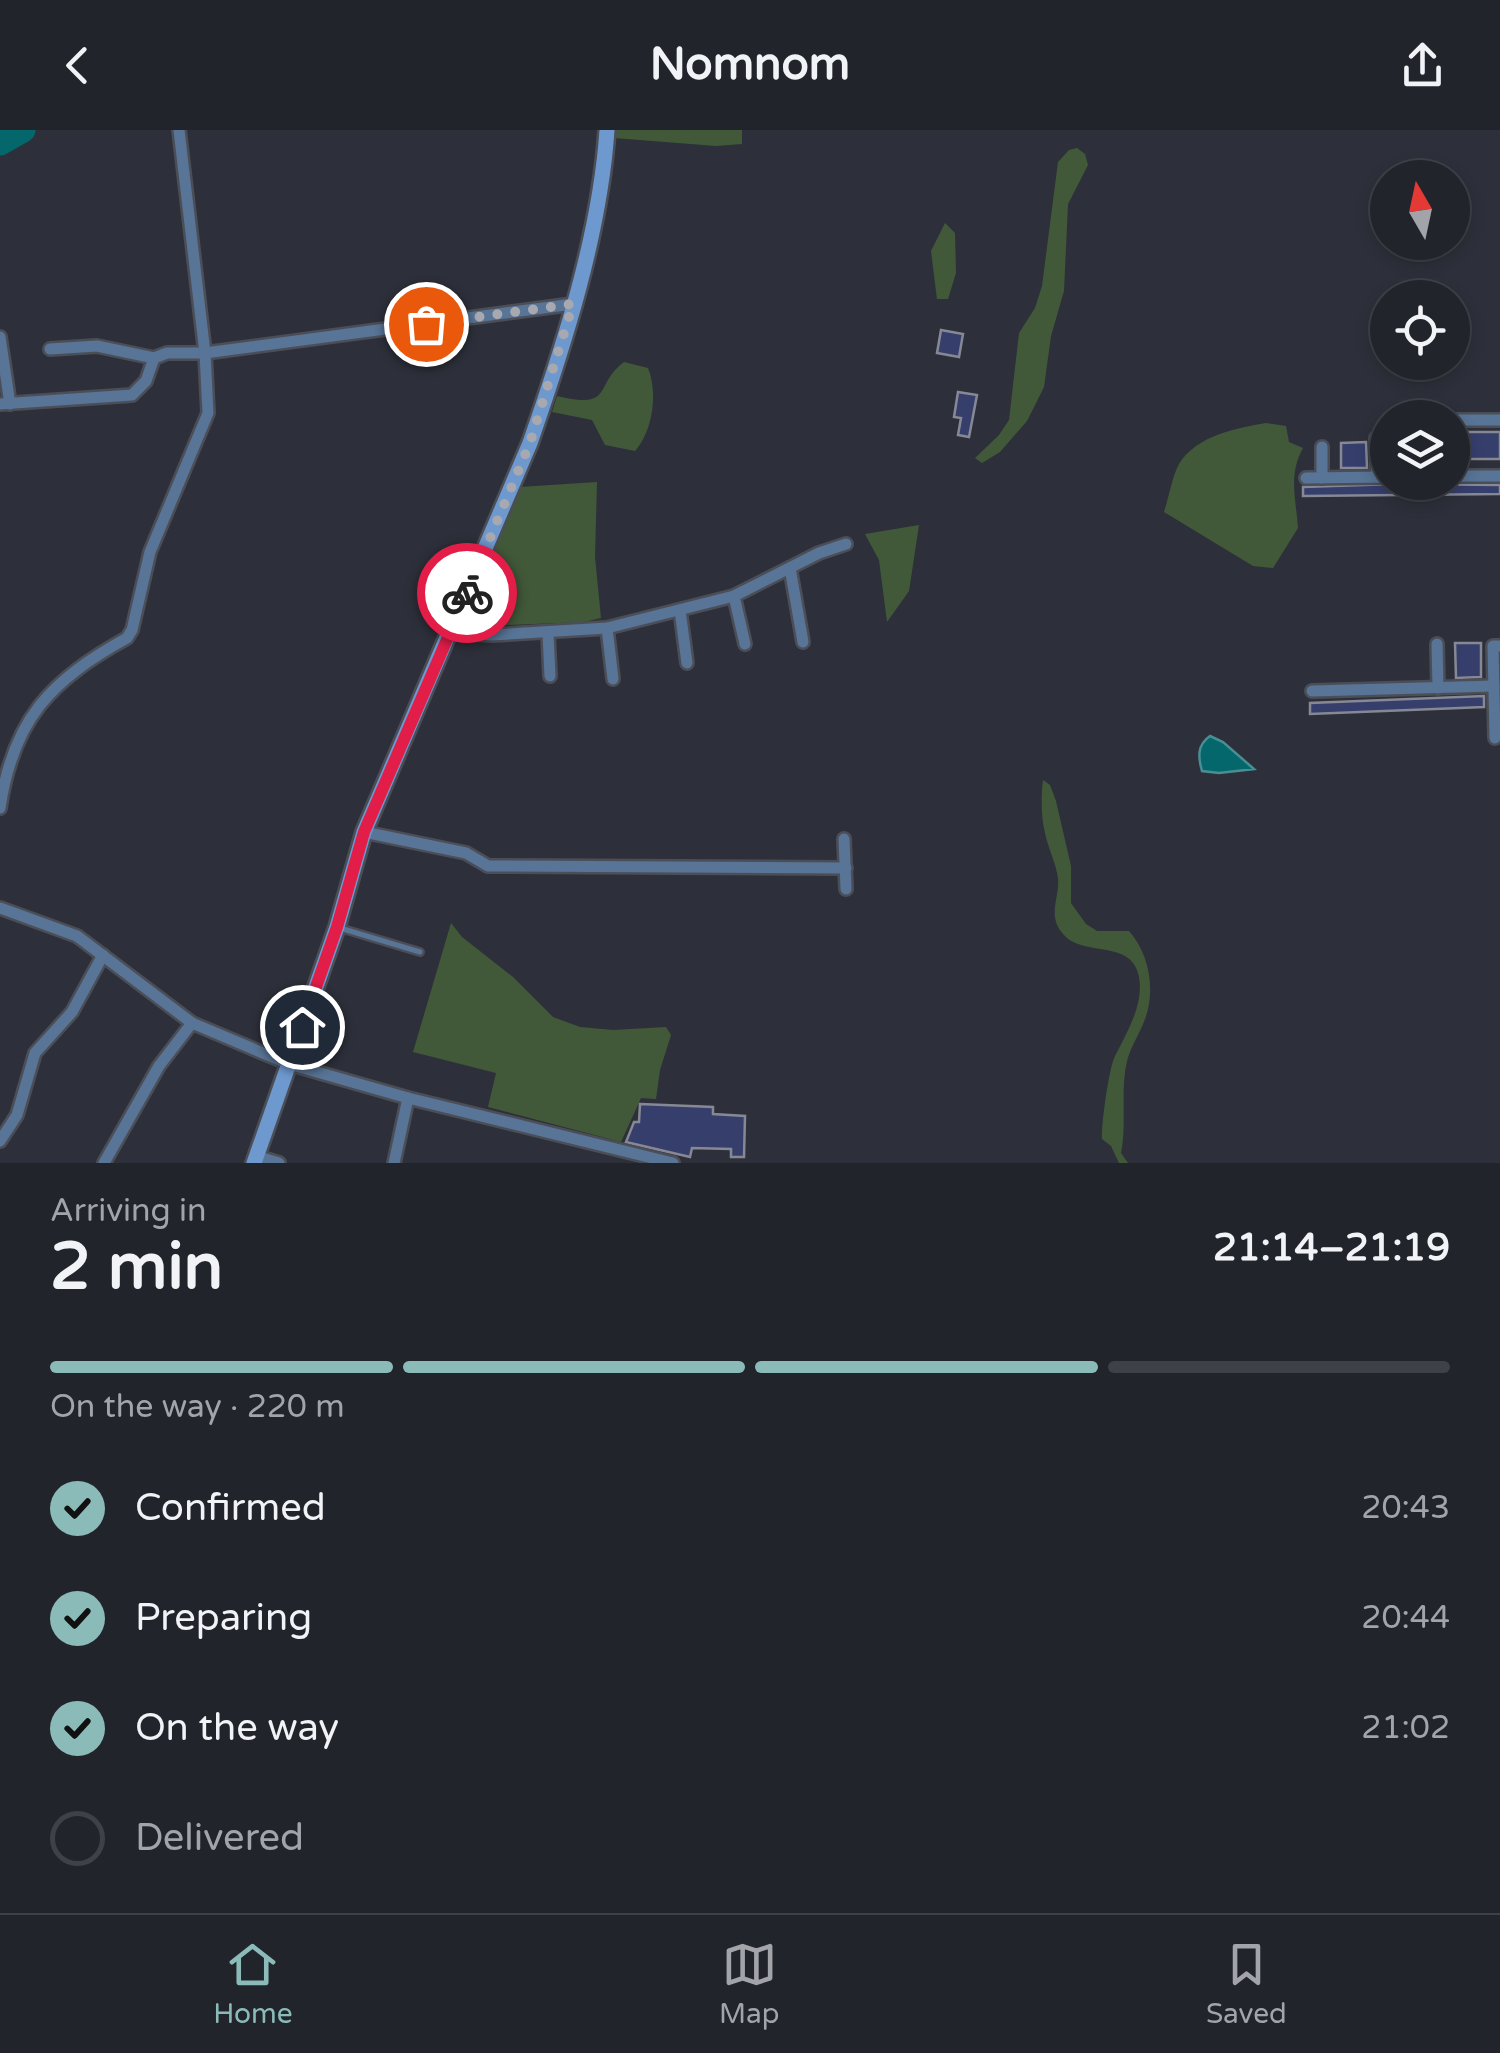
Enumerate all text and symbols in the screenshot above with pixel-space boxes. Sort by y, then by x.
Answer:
icon: back [50,38,105,93]
text: Nomnom [650,38,850,92]
icon: share [1395,38,1450,93]
north arrow [1370,160,1470,260]
map controls [1370,160,1470,500]
button: locate [1370,280,1470,380]
pin [384,282,469,367]
icon: bag [399,297,454,352]
button: layers [1370,400,1470,500]
courier [417,543,517,643]
icon: bike [440,566,495,621]
pin [260,985,345,1070]
icon: home [275,1000,330,1055]
text: Arriving in [50,1192,207,1230]
text: 21:14–21:19 [1213,1225,1450,1271]
text: 2 min [50,1228,223,1307]
text: On the way · 220 m [50,1388,345,1426]
icon: check [50,1481,105,1536]
text: Confirmed [135,1485,326,1531]
text: 20:43 [1361,1489,1450,1527]
icon: check [50,1591,105,1646]
text: Preparing [135,1595,312,1641]
text: 20:44 [1361,1599,1450,1637]
icon: check [50,1701,105,1756]
text: On the way [135,1705,339,1751]
text: 21:02 [1361,1709,1450,1747]
text: Delivered [135,1815,304,1861]
tab: Home [213,1937,293,2031]
tab: Map [719,1937,779,2031]
tab: Saved [1206,1937,1287,2031]

